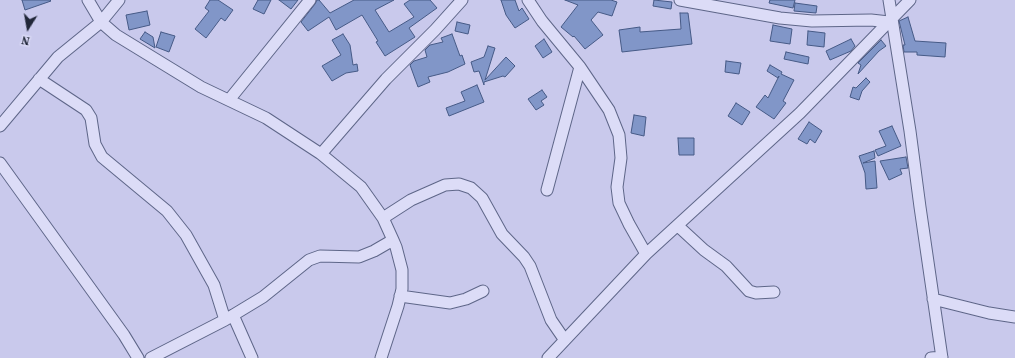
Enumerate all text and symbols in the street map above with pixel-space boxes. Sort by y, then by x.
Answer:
north arrow [8,8,48,48]
text: N [20,32,31,48]

